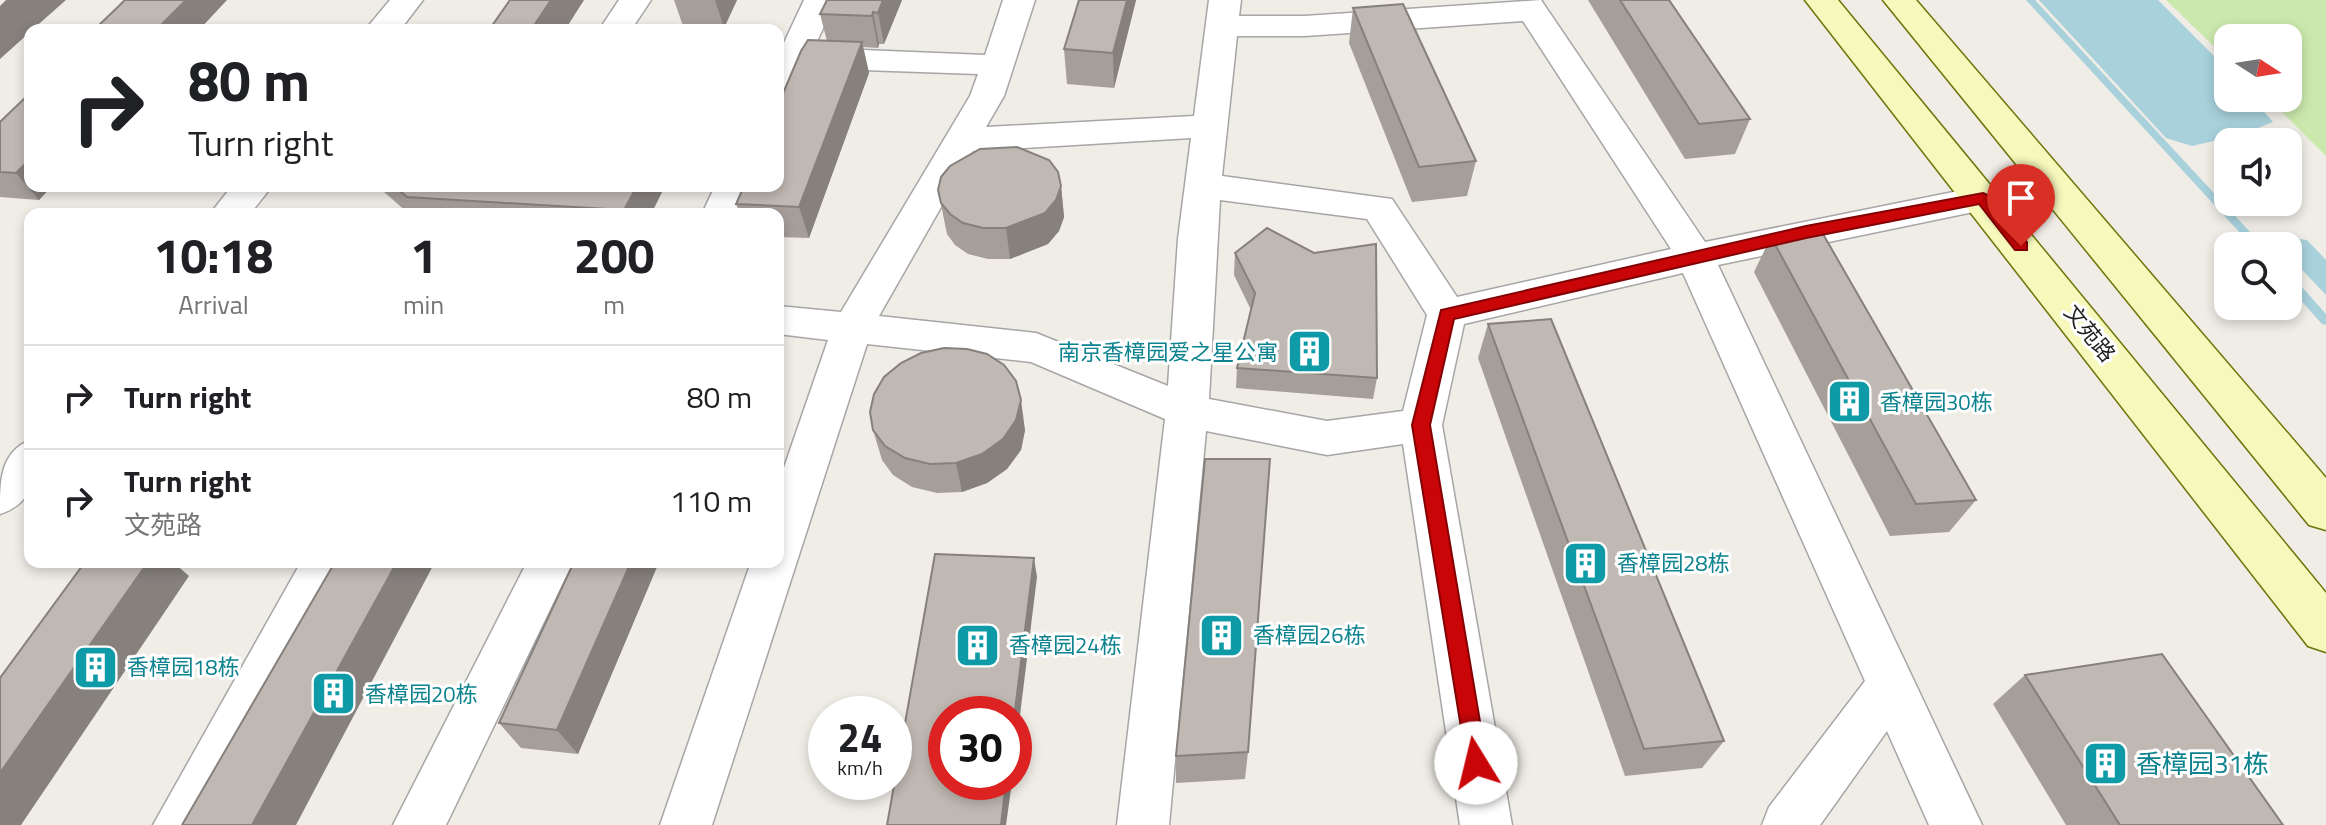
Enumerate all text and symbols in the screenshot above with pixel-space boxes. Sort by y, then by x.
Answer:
north arrow [2214,24,2302,112]
map controls [2214,24,2302,320]
text: 80 m [188,38,310,123]
icon: right [56,56,160,160]
text: Turn right [188,115,333,170]
button: sound [2214,128,2302,216]
pin [1987,164,2055,246]
icon: arrive [1999,176,2043,220]
text: 10:18 [154,219,273,292]
text: 1 [410,219,437,292]
text: 200 [574,219,654,292]
button: search [2214,232,2302,320]
text: Arrival [178,285,249,324]
text: min [403,285,444,324]
text: m [603,285,625,324]
street label: 文苑路 [2056,297,2124,369]
building icon: 南京香樟园爱之星公寓 [1285,328,1333,376]
place label: 南京香樟园爱之星公寓 [1058,335,1278,369]
text: Turn right [124,374,252,420]
text: 80 m [687,374,752,420]
icon: right [56,375,100,419]
building icon: 香樟园30栋 [1825,378,1873,426]
place label: 香樟园30栋 [1880,385,1993,419]
text: Turn right [124,458,252,504]
text: 110 m [670,478,752,524]
icon: right [56,479,100,523]
text: 文苑路 [124,505,202,544]
building icon: 香樟园28栋 [1562,539,1610,587]
place label: 香樟园28栋 [1617,546,1730,580]
building icon: 香樟园26栋 [1198,611,1246,659]
place label: 香樟园26栋 [1253,618,1366,652]
building icon: 香樟园24栋 [954,621,1002,669]
place label: 香樟园24栋 [1009,628,1122,662]
building icon: 香樟园18栋 [72,643,120,691]
place label: 香樟园18栋 [127,650,240,684]
building icon: 香樟园20栋 [310,670,358,718]
place label: 香樟园20栋 [365,677,478,711]
speed limit sign: 30 [928,696,1032,800]
text: 24 [838,707,882,768]
position arrow [1434,721,1518,805]
building icon: 香樟园31栋 [2081,740,2129,788]
place label: 香樟园31栋 [2136,744,2269,783]
text: km/h [837,752,883,783]

